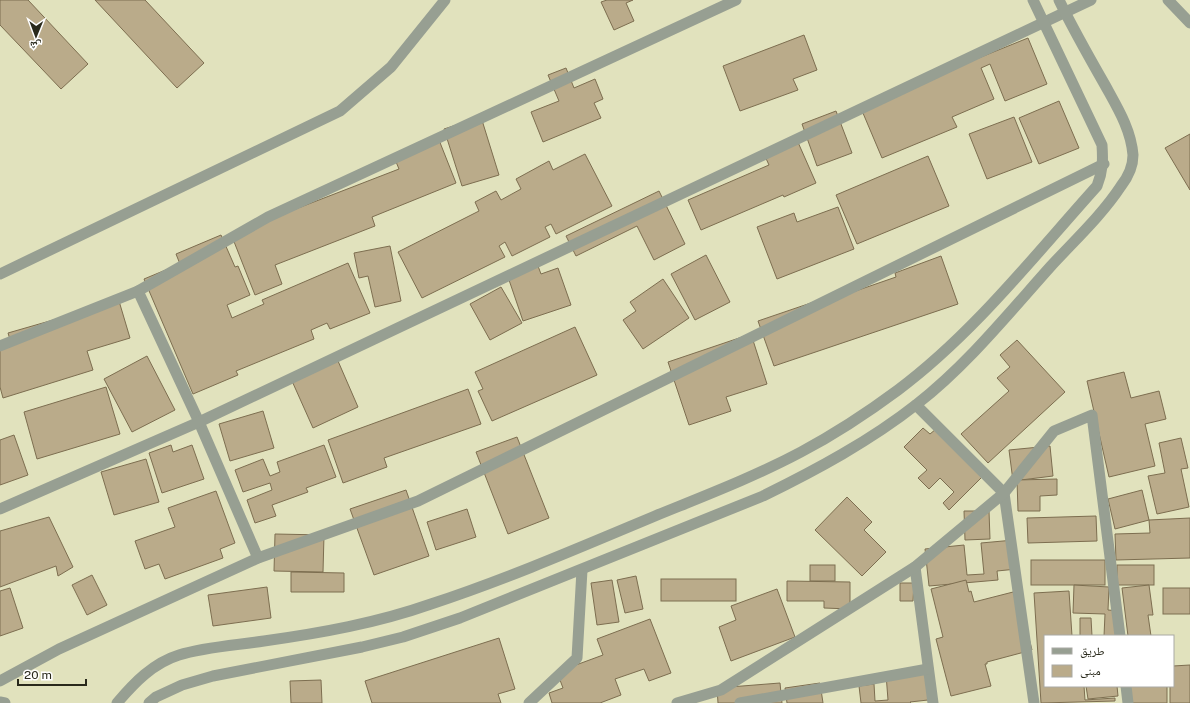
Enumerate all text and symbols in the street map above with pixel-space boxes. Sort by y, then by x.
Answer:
north arrow [16,16,56,56]
text: ش [30,38,42,52]
legend [1044,635,1174,687]
text: طريق [1080,644,1105,658]
scale bar [18,661,86,687]
text: مبنى [1080,664,1101,678]
text: 20 m [24,668,52,682]

